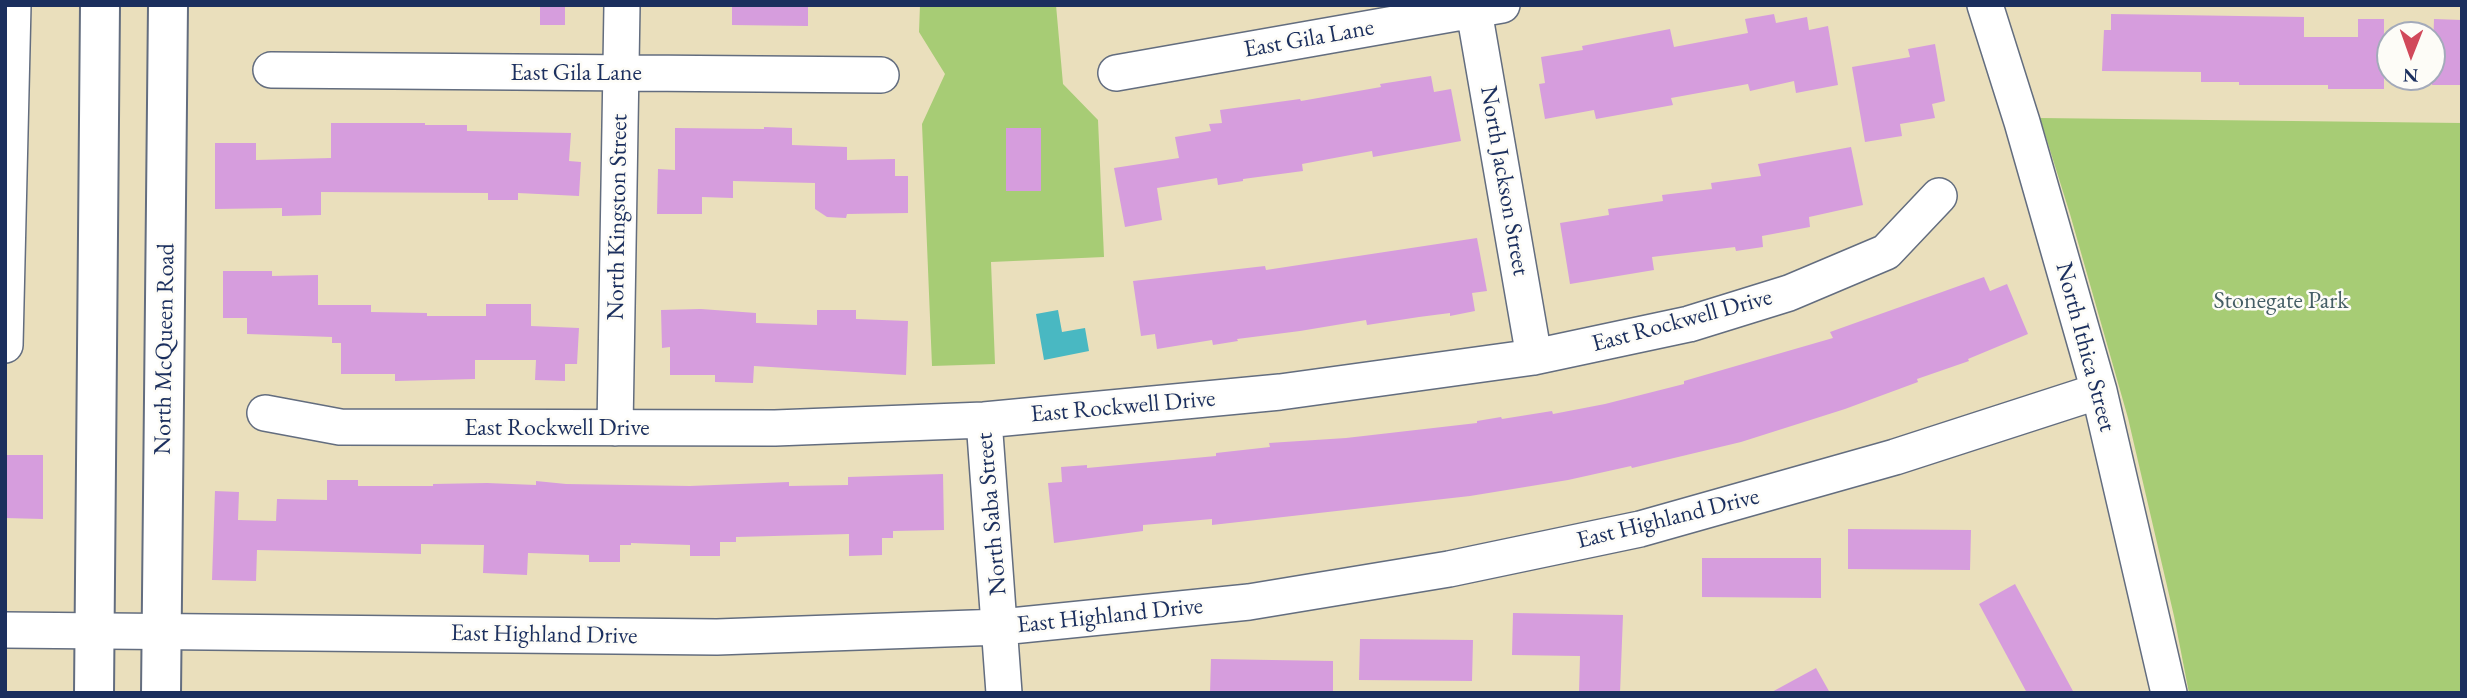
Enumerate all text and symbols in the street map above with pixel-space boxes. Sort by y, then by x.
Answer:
street label: East Gila Lane [1242,13,1376,65]
north arrow [2376,21,2446,91]
street label: East Gila Lane [510,59,642,87]
text: N [2403,63,2419,88]
street label: North Jackson Street [1473,84,1535,278]
street label: North Kingston Street [602,114,634,320]
street label: North McQueen Road [149,243,181,455]
street label: North Ithica Street [2049,259,2121,435]
street label: East Rockwell Drive [1589,283,1775,359]
park label: Stonegate Park [2213,287,2349,315]
street label: East Rockwell Drive [1029,385,1217,429]
street label: East Rockwell Drive [464,414,650,442]
street label: North Saba Street [971,431,1013,597]
street label: East Highland Drive [1574,482,1762,556]
street label: East Highland Drive [1016,592,1204,640]
street label: East Highland Drive [450,619,638,651]

